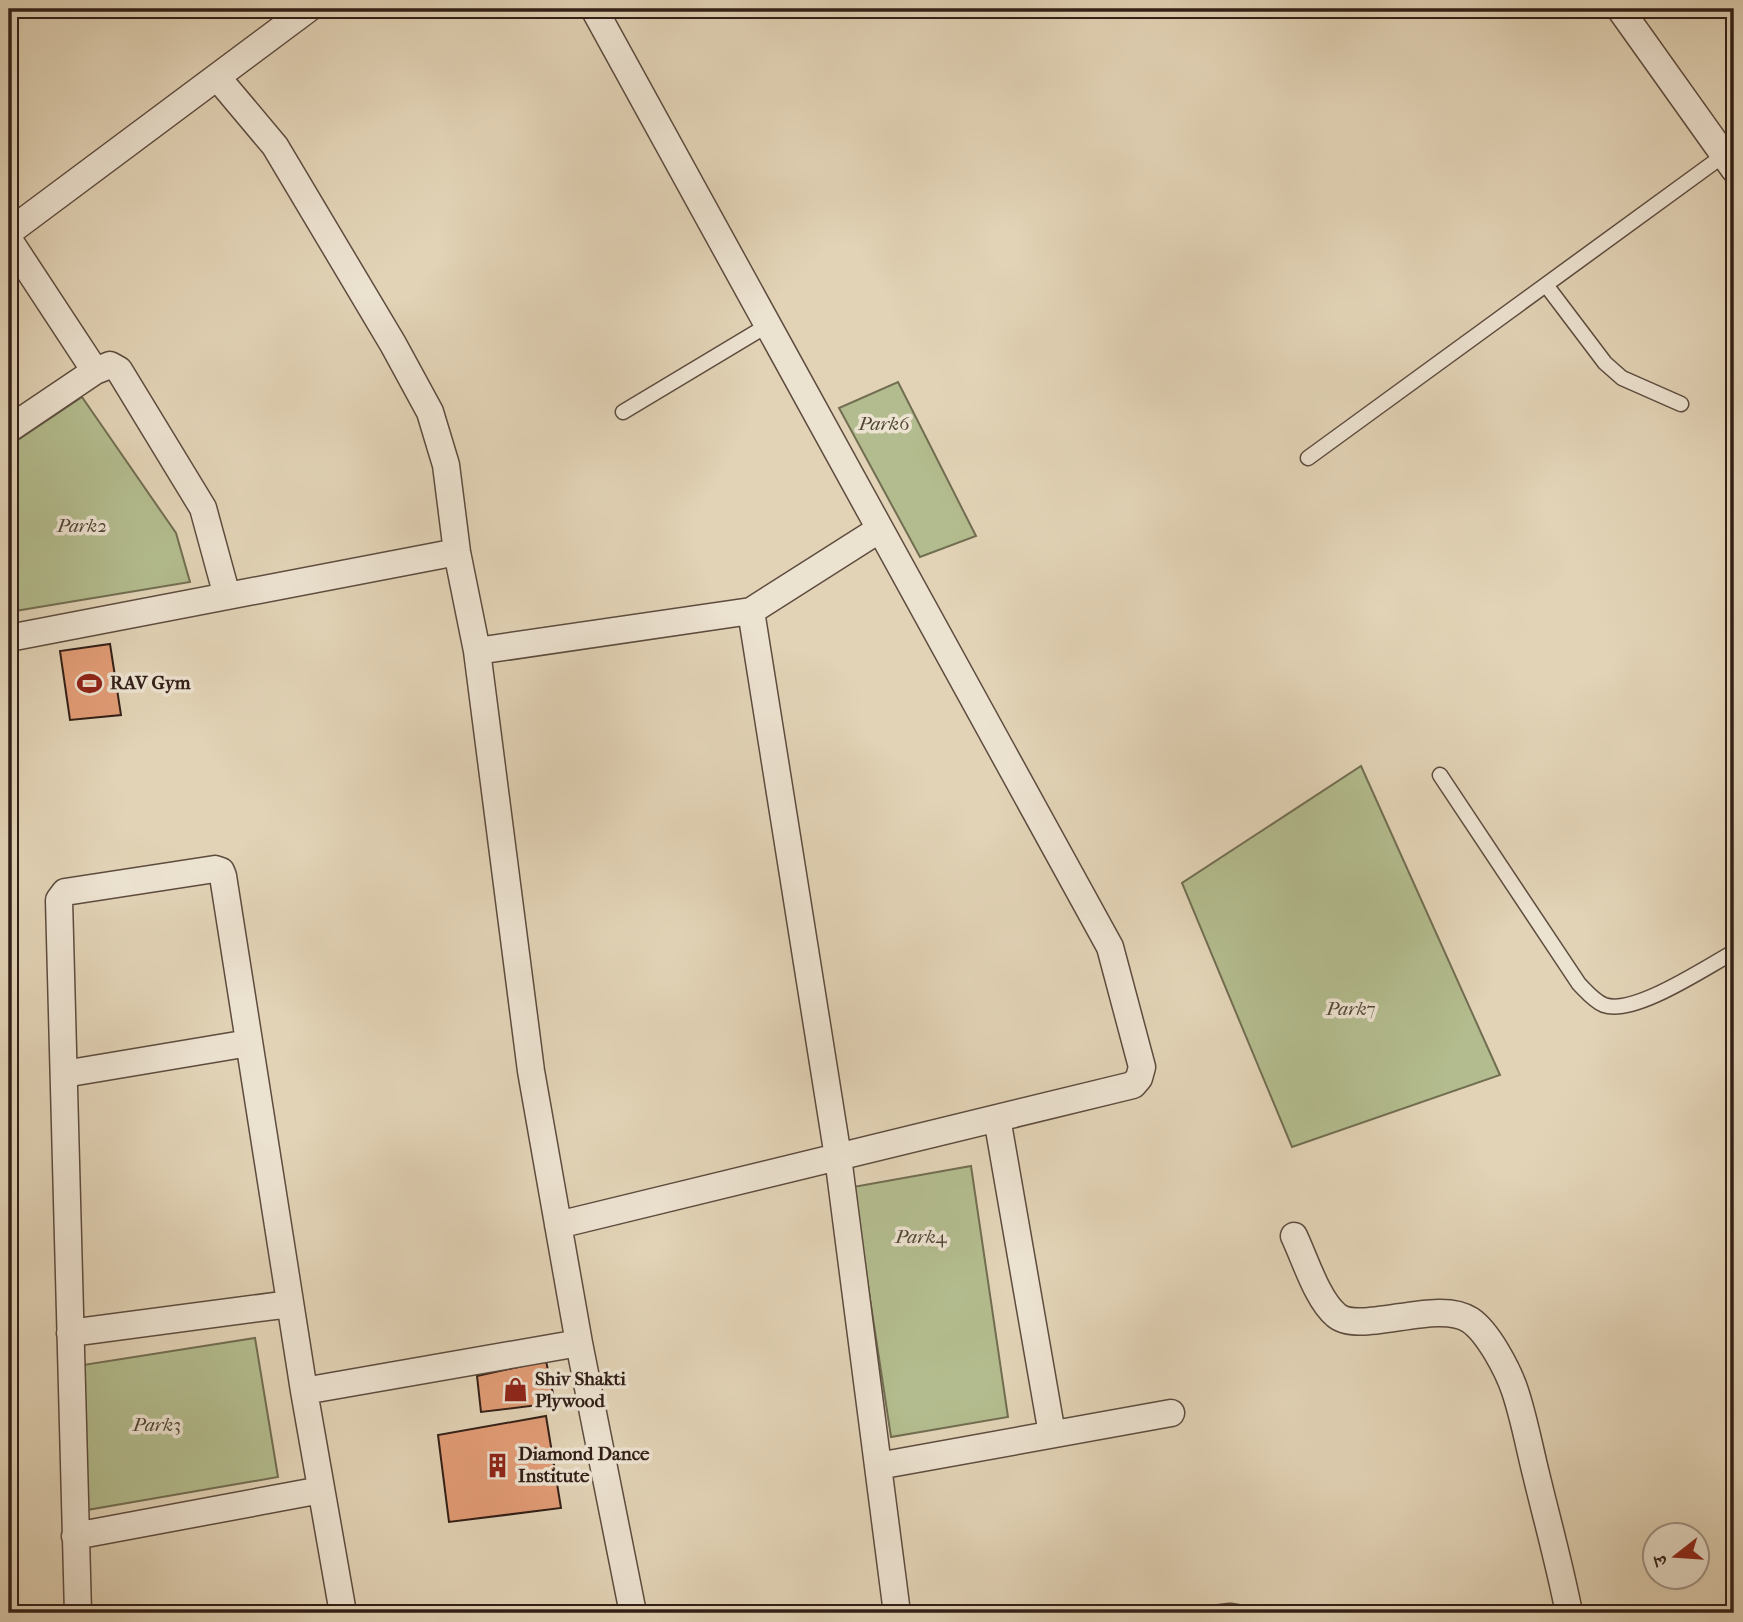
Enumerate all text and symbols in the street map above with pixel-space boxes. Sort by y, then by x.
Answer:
park label: Park6 [858,413,910,435]
park label: Park2 [56,515,107,537]
sports icon: RAV Gym [76,669,104,697]
place label: RAV Gym [110,672,191,694]
park label: Park7 [1325,998,1376,1020]
park label: Park4 [894,1226,948,1248]
place label: Shiv Shakti Plywood [535,1368,626,1412]
shop icon: Shiv Shakti Plywood [501,1376,529,1404]
park label: Park3 [132,1414,181,1436]
place label: Diamond Dance Institute [518,1443,650,1487]
building icon: Diamond Dance Institute [484,1451,512,1479]
north arrow [1642,1520,1712,1590]
text: उ [1648,1552,1673,1570]

